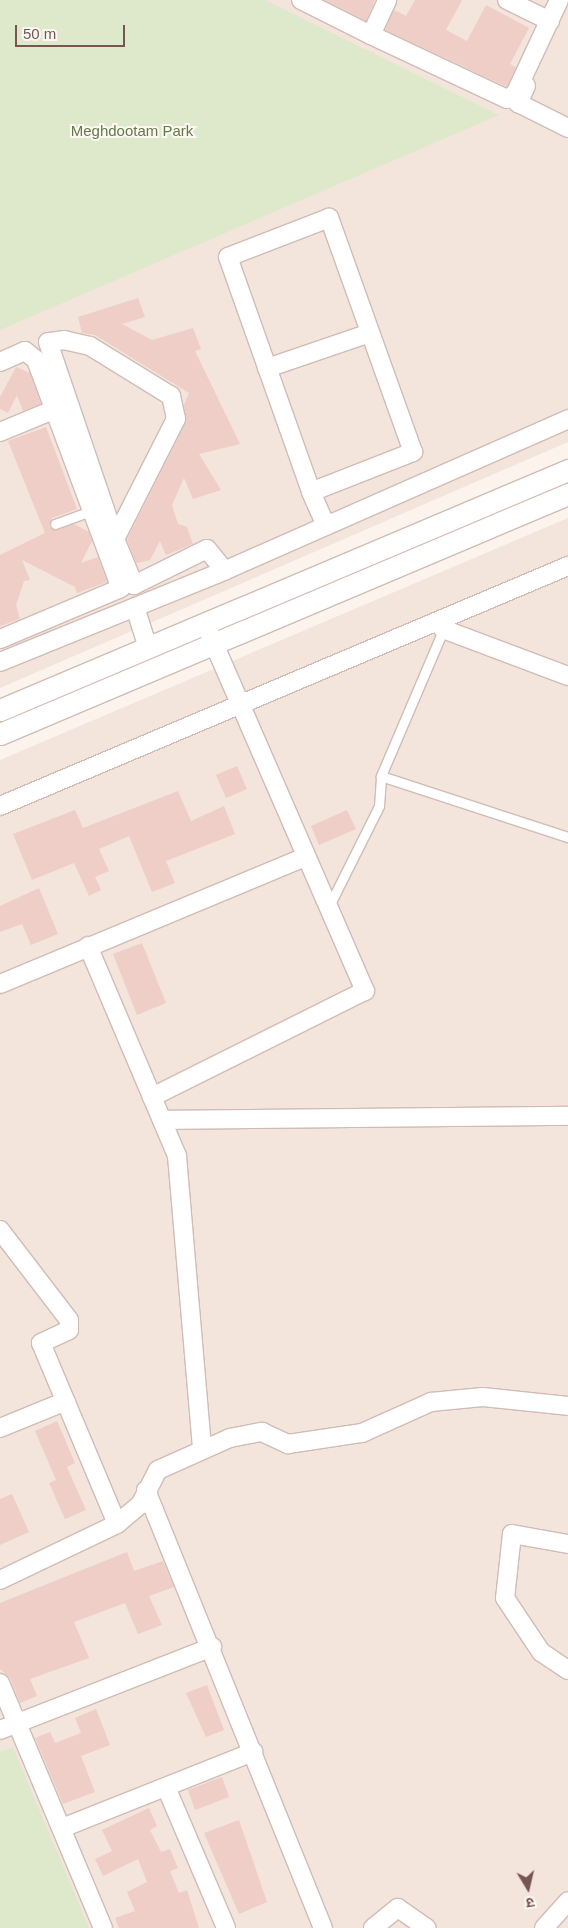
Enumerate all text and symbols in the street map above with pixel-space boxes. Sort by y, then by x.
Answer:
scale bar [18,15,128,47]
text: 50 m [23,25,56,42]
park label: Meghdootam Park [71,122,193,140]
north arrow [503,1863,553,1913]
text: उ [525,1894,536,1911]

